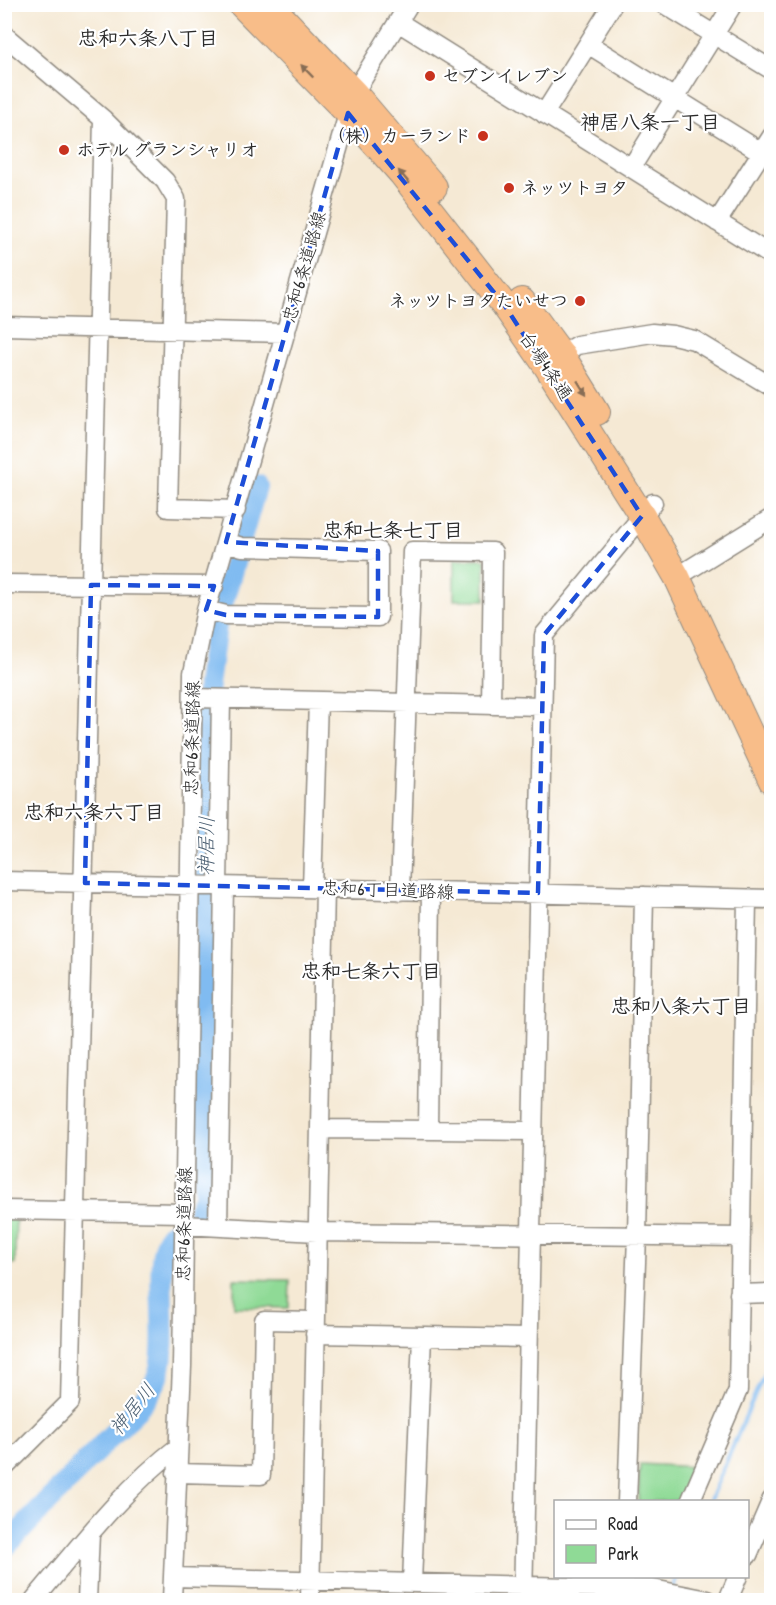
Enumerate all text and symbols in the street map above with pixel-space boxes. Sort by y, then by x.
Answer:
district label: 忠和六条八丁目 [78,24,218,51]
place label: セブンイレブン [442,63,568,88]
one-way arrow [300,64,314,79]
marker: セブンイレブン [423,69,437,83]
district label: 神居八条一丁目 [580,108,720,135]
place label: （株）カーランド [327,123,471,148]
marker: （株）カーランド [476,129,490,143]
place label: ホテル グランシャリオ [76,137,258,162]
marker: ホテル グランシャリオ [57,143,71,157]
one-way arrow [399,170,411,185]
place label: ネッツトヨタ [521,175,628,200]
marker: ネッツトヨタ [502,181,516,195]
street label: 忠和6条道路線 [276,208,331,326]
place label: ネッツトヨタたいせつ [389,288,568,313]
marker: ネッツトヨタたいせつ [573,294,587,308]
street label: 台場4条通 [514,326,579,405]
one-way arrow [577,380,588,396]
district label: 忠和七条七丁目 [323,516,463,543]
street label: 忠和6条道路線 [178,680,205,796]
district label: 忠和六条六丁目 [24,798,164,825]
water label: 神居川 [191,816,220,876]
street label: 忠和6丁目道路線 [321,875,455,904]
district label: 忠和七条六丁目 [301,957,441,984]
district label: 忠和八条六丁目 [611,992,751,1019]
street label: 忠和6条道路線 [170,1166,197,1282]
water label: 神居川 [102,1377,161,1440]
legend [554,1500,749,1578]
text: Road [608,1511,638,1536]
text: Park [608,1541,639,1566]

